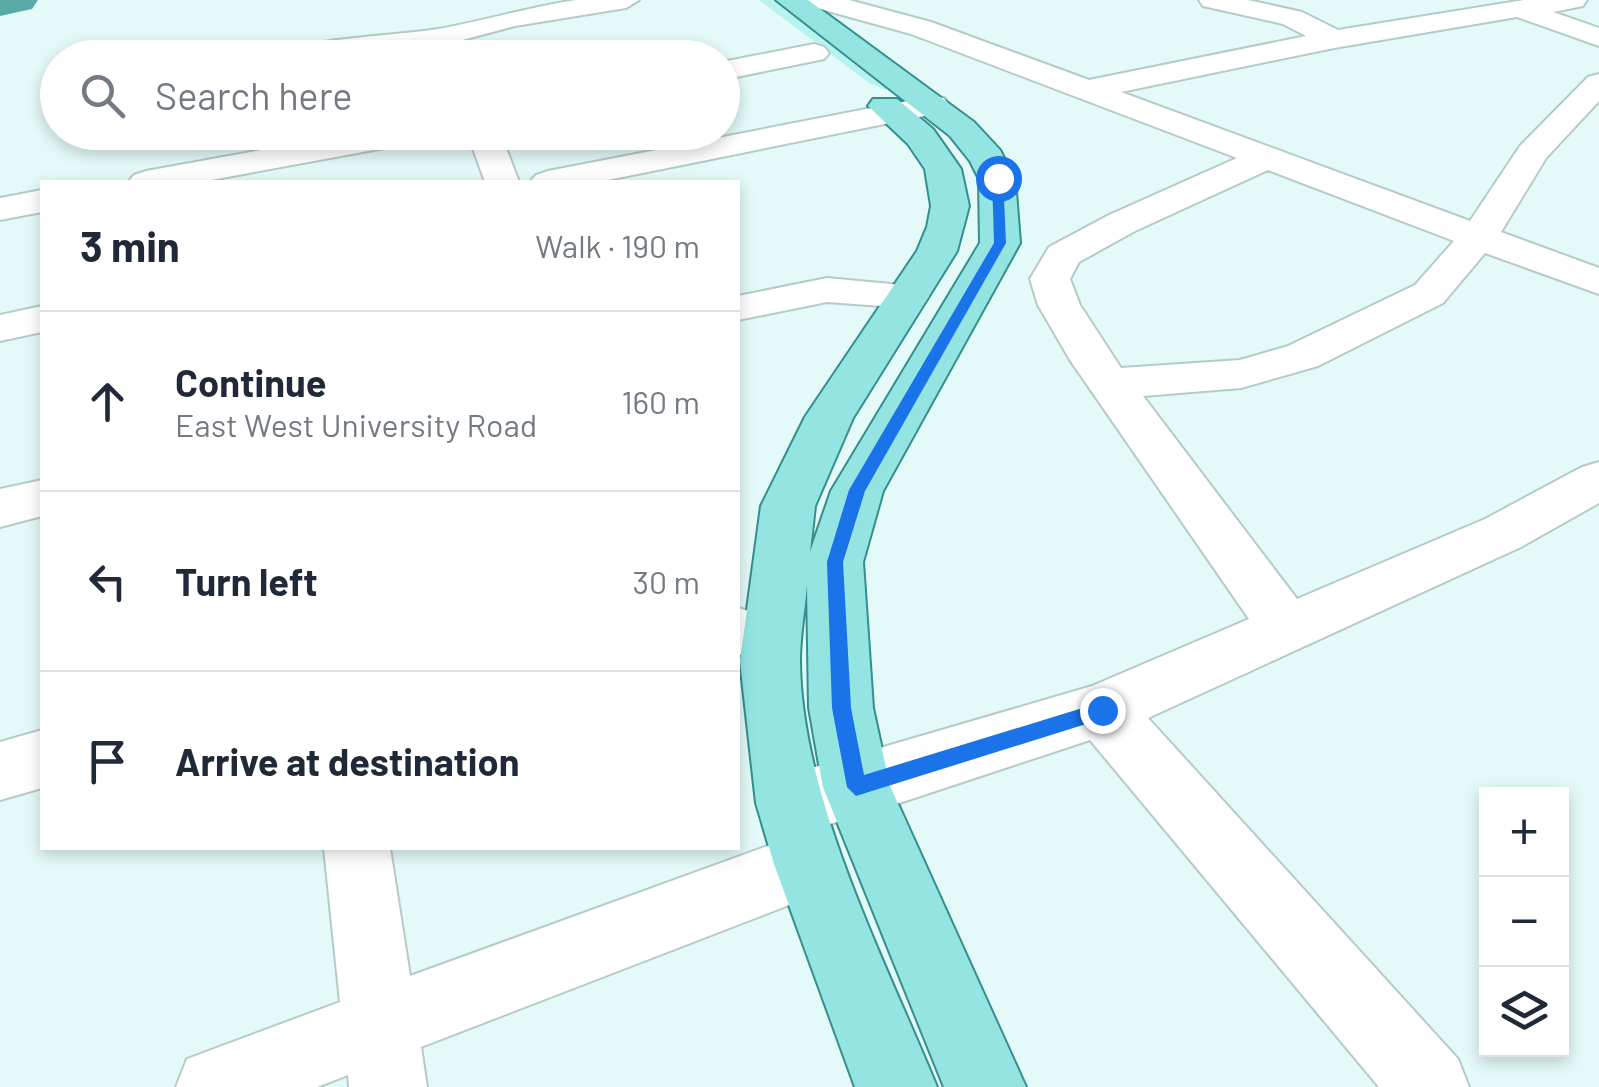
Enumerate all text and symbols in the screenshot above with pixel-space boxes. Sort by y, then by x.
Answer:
search box [40,40,740,150]
icon: search [75,68,130,123]
text: Search here [155,72,353,118]
route start [976,156,1022,202]
text: 3 min [80,220,180,270]
text: Walk · 190 m [535,226,700,264]
text: Continue [175,359,326,405]
icon: ahead [80,374,135,429]
text: 160 m [621,382,700,420]
text: East West University Road [175,405,537,443]
icon: left [80,554,135,609]
text: Turn left [175,558,318,604]
text: 30 m [633,562,700,600]
route end [1080,688,1126,734]
icon: arrive [80,734,135,789]
text: Arrive at destination [175,738,520,784]
map controls [1479,787,1569,1057]
button: + [1479,787,1569,877]
button: − [1479,877,1569,967]
button: layers [1479,967,1569,1057]

